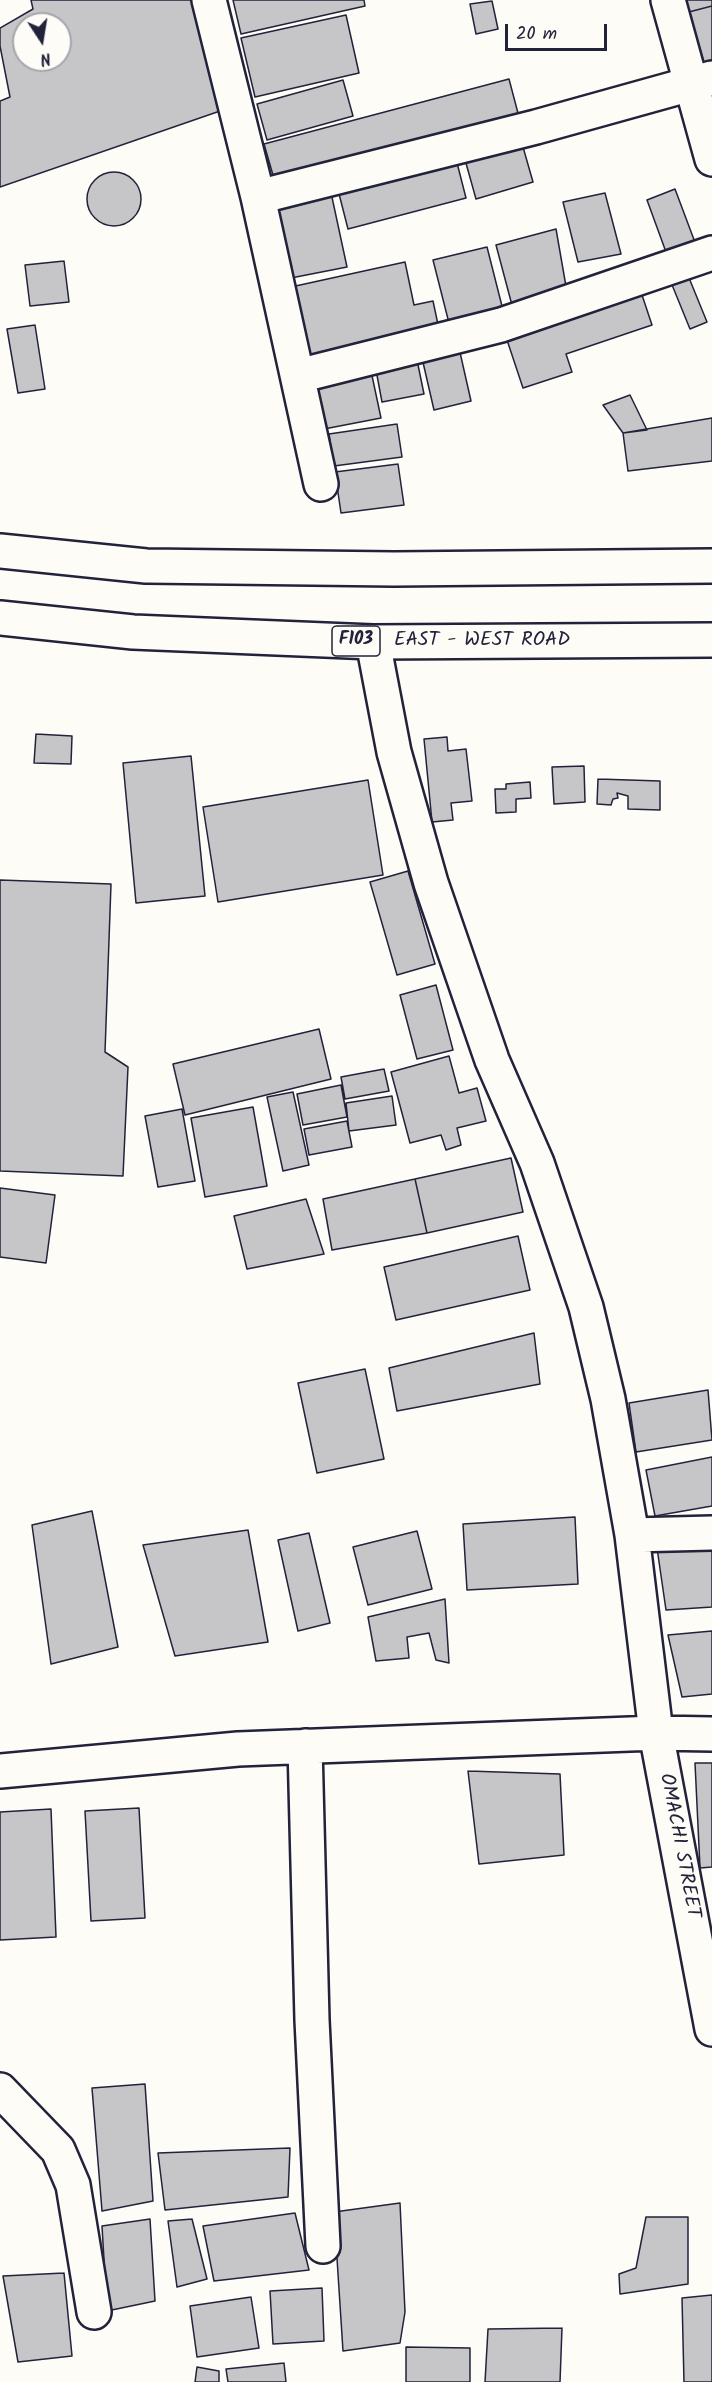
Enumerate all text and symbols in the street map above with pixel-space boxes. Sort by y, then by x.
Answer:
north arrow [12,12,72,72]
scale bar [508,12,610,50]
text: 20 m [516,20,557,49]
text: N [38,45,53,71]
road number: F103 [332,626,380,656]
street label: EAST - WEST ROAD [394,630,570,654]
street label: OMACHI STREET [652,1772,704,1920]

